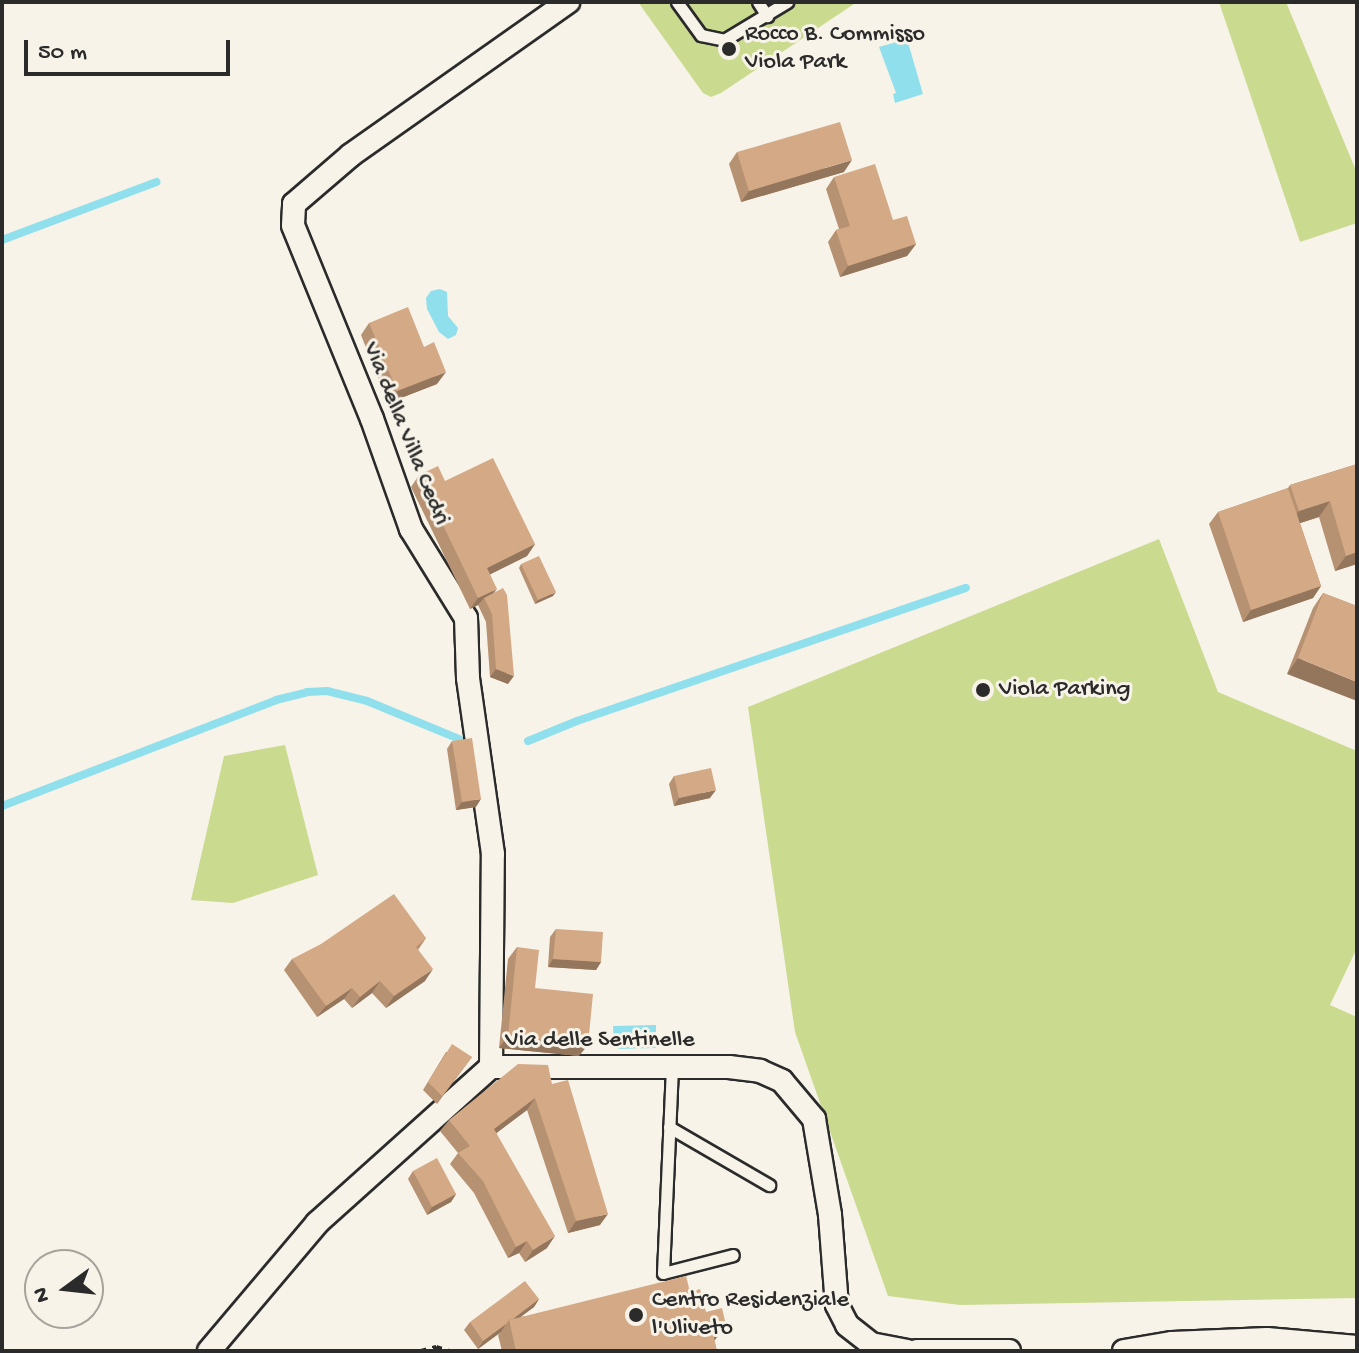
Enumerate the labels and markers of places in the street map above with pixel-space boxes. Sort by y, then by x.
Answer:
place label: Rocco B. Commisso Viola Park [745,21,925,77]
marker: Rocco B. Commisso Viola Park [720,40,738,58]
place label: Viola Parking [999,676,1130,704]
marker: Viola Parking [974,681,992,699]
place label: Centro Residenziale l'Uliveto [652,1287,849,1343]
marker: Centro Residenziale l'Uliveto [627,1306,645,1324]

